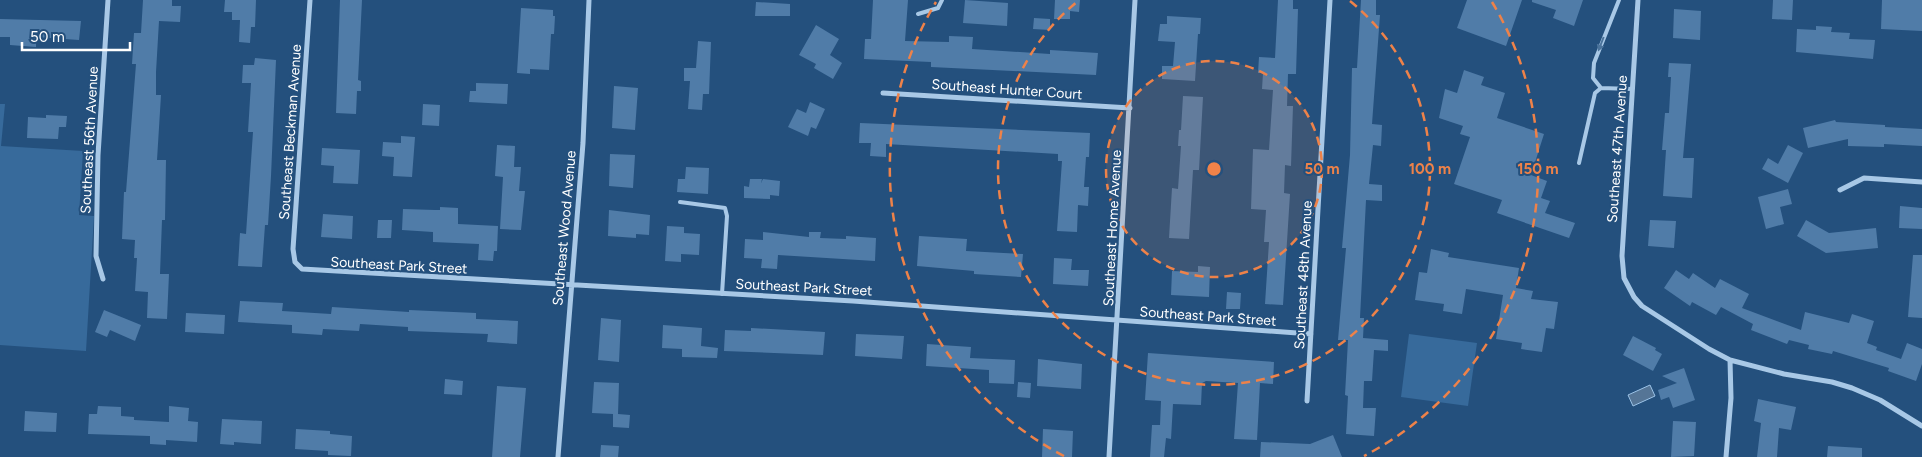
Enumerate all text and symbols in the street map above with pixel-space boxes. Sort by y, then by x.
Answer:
scale bar [22,20,130,52]
text: 50 m [30,28,65,46]
one-way arrow [1597,37,1605,51]
street label: Southeast Beckman Avenue [276,43,305,220]
street label: Southeast 56th Avenue [77,66,102,214]
street label: Southeast 47th Avenue [1604,74,1631,223]
street label: Southeast Hunter Court [931,76,1083,103]
street label: Southeast Wood Avenue [549,149,580,306]
street label: Southeast Home Avenue [1100,149,1125,307]
centre of rings [1205,160,1223,178]
text: 50 m [1304,160,1340,178]
text: 100 m [1409,160,1451,178]
text: 150 m [1517,160,1559,178]
street label: Southeast 48th Avenue [1291,200,1316,350]
street label: Southeast Park Street [330,253,468,278]
street label: Southeast Park Street [735,275,873,300]
street label: Southeast Park Street [1139,303,1277,330]

